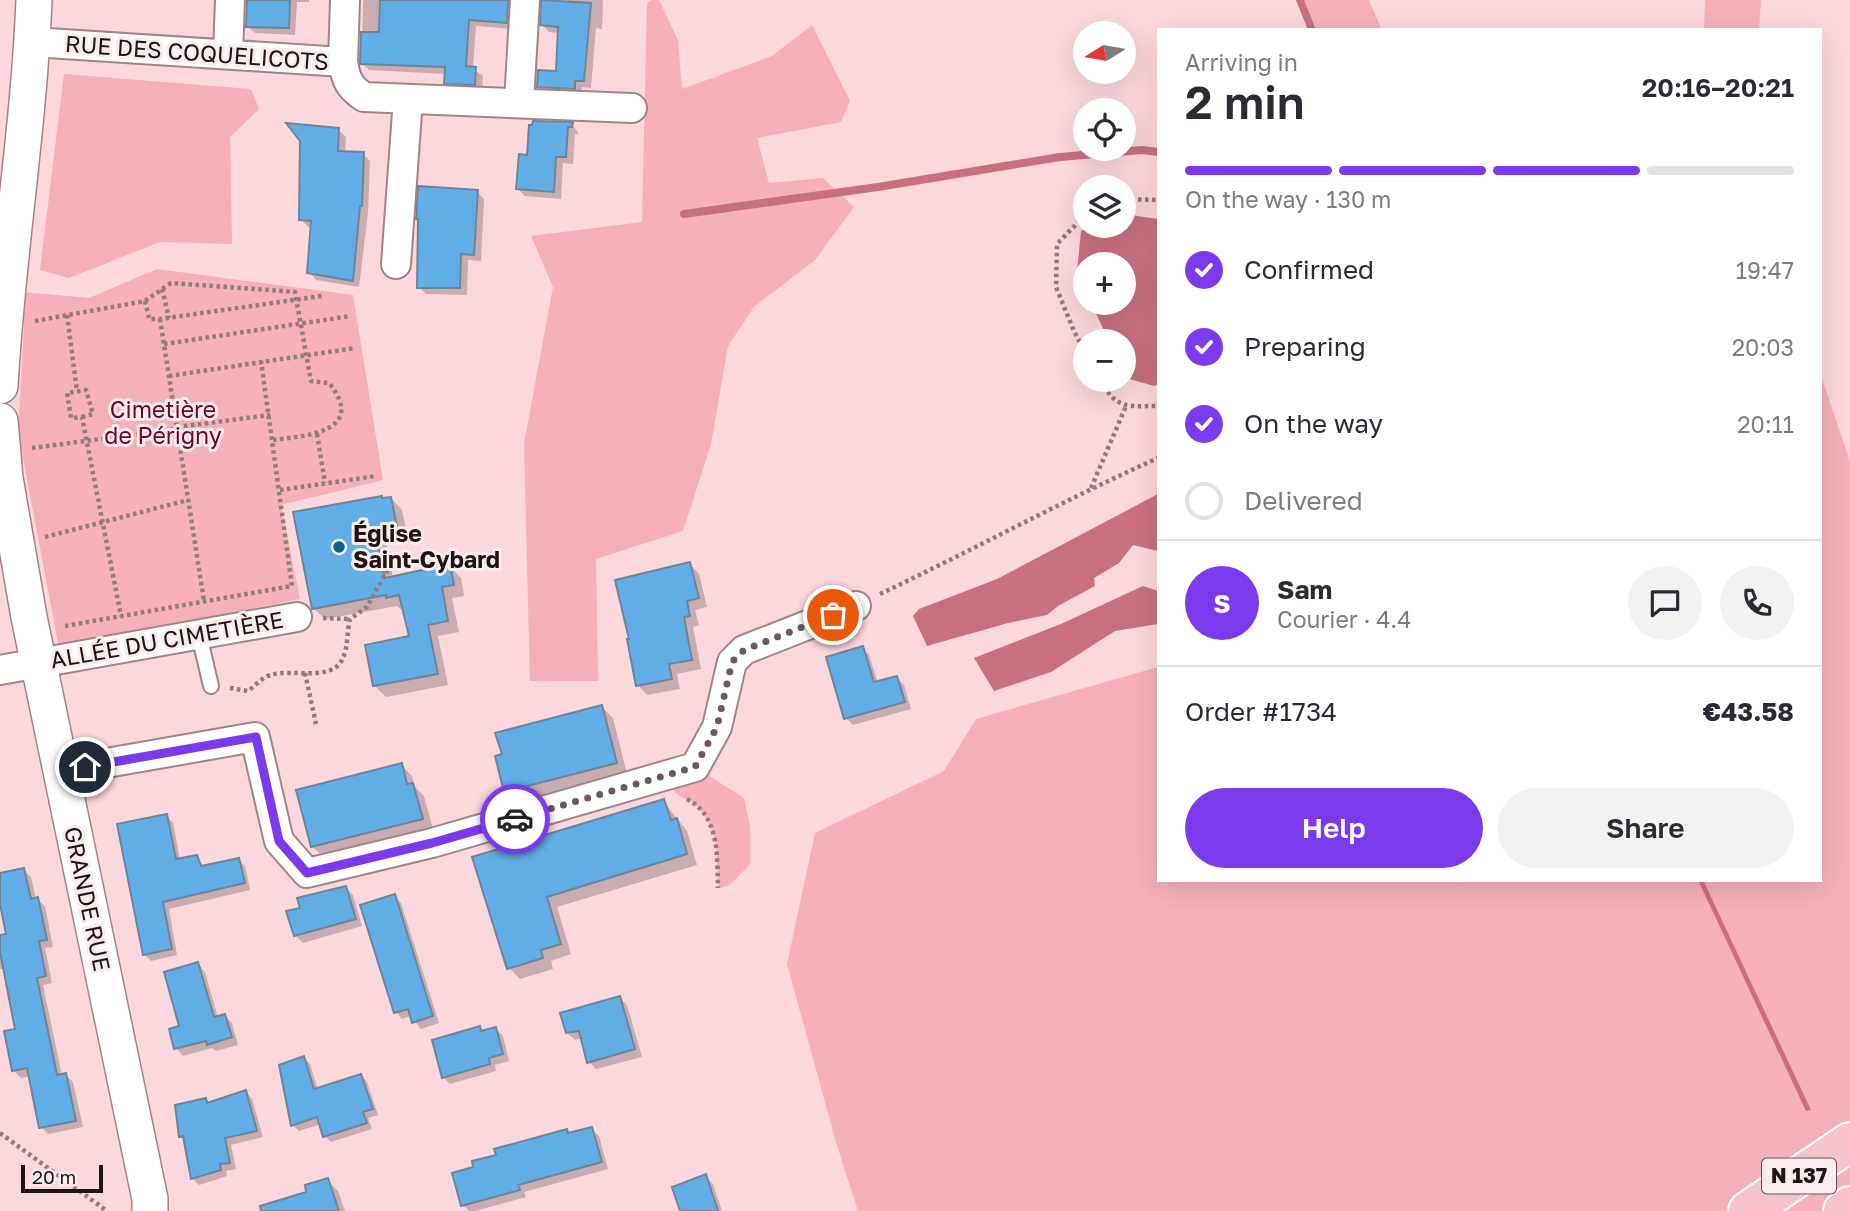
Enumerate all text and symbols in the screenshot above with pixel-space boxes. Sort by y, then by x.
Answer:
north arrow [1073,21,1136,84]
map controls [1073,21,1136,392]
street label: RUE DES COQUELICOTS [64,29,330,75]
text: Arriving in [1185,48,1298,76]
text: 20:16–20:21 [1642,72,1794,103]
text: 2 min [1185,74,1305,129]
button: locate [1073,98,1136,161]
button: layers [1073,175,1136,238]
text: On the way · 130 m [1185,185,1391,213]
icon: check [1185,251,1223,289]
button: + [1073,252,1136,315]
text: Confirmed [1244,254,1374,285]
text: 19:47 [1736,256,1794,284]
icon: check [1185,328,1223,366]
button: − [1073,329,1136,392]
text: Preparing [1244,331,1366,362]
text: 20:03 [1732,333,1794,361]
park label: Cimetière de Périgny [104,395,222,449]
icon: check [1185,405,1223,443]
text: On the way [1244,408,1383,439]
text: 20:11 [1737,410,1794,438]
text: Delivered [1244,485,1363,516]
place label: Église Saint-Cybard [353,519,500,573]
marker: Église Saint-Cybard [331,539,347,555]
button: chat [1628,566,1702,640]
button: phone [1720,566,1794,640]
text: Sam [1277,574,1332,605]
pin [803,585,863,645]
text: S [1213,588,1231,619]
icon: bag [814,596,852,634]
street label: ALLÉE DU CIMETIÈRE [48,605,286,673]
text: Courier · 4.4 [1277,605,1411,633]
text: Order #1734 [1185,696,1337,727]
text: €43.58 [1703,696,1794,727]
pin [55,737,115,797]
icon: home [66,748,104,786]
courier [480,784,550,854]
button: Help [1185,788,1483,868]
button: Share [1497,788,1794,868]
icon: car [496,800,534,838]
street label: GRANDE RUE [59,824,117,974]
road number: N 137 [1762,1158,1836,1194]
scale bar [21,1162,103,1194]
text: 20 m [32,1165,76,1188]

